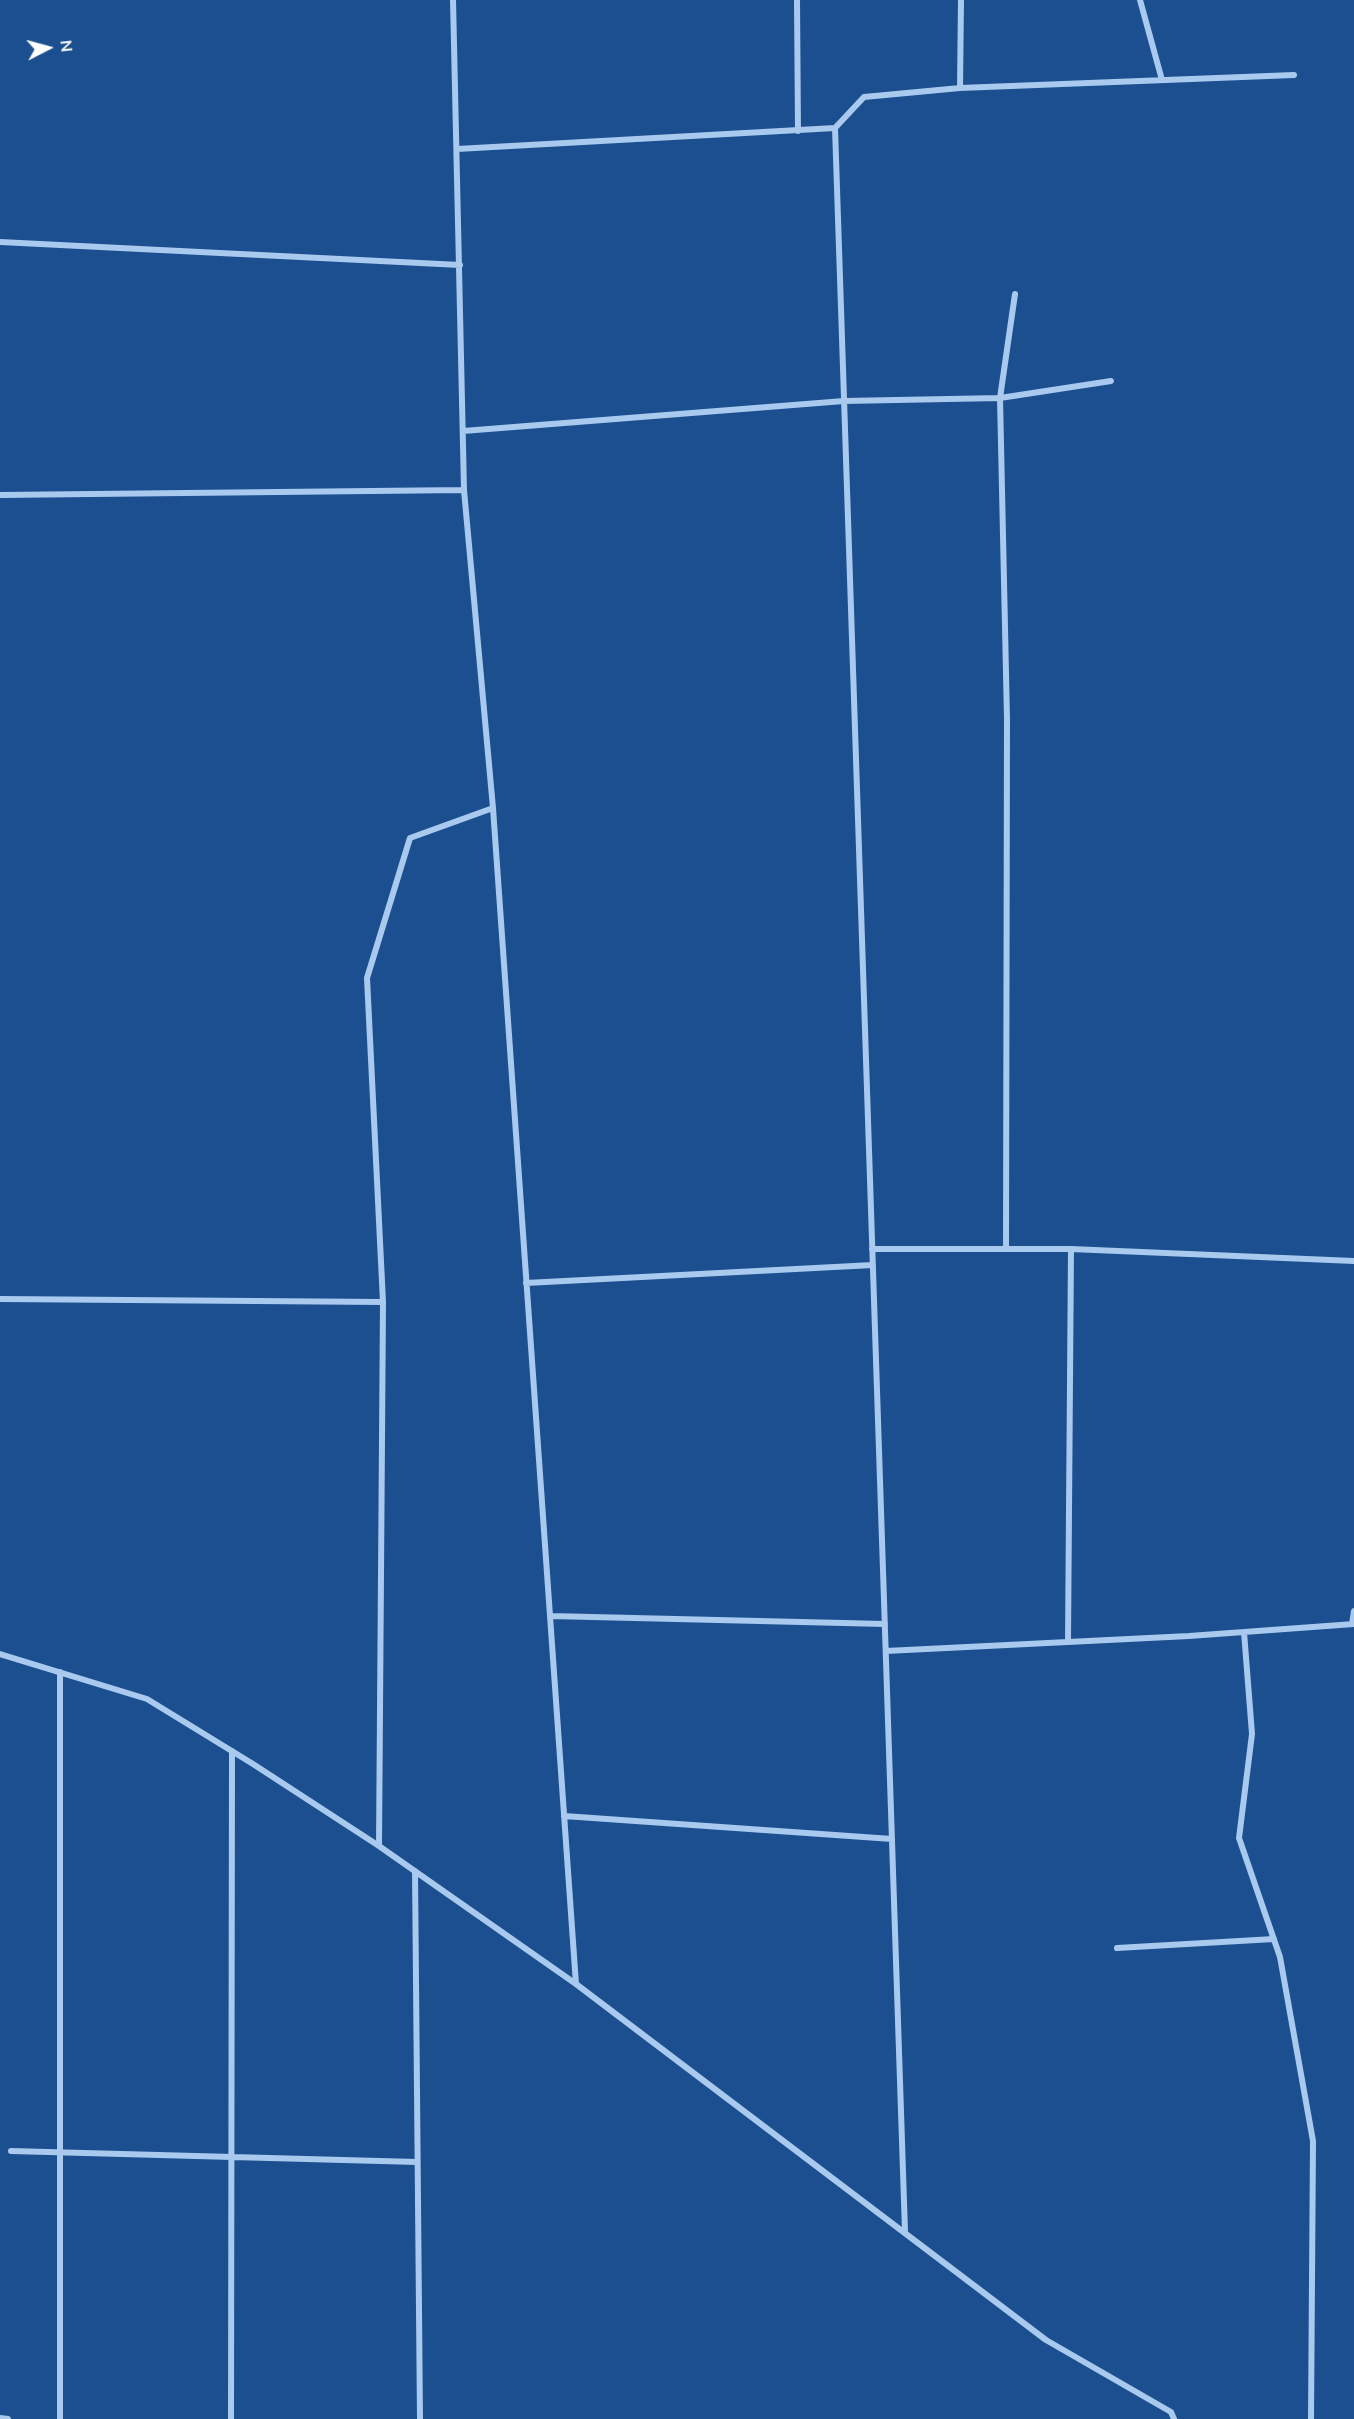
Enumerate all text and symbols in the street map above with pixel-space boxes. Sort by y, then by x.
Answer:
north arrow [18,18,78,78]
text: N [54,39,77,53]

